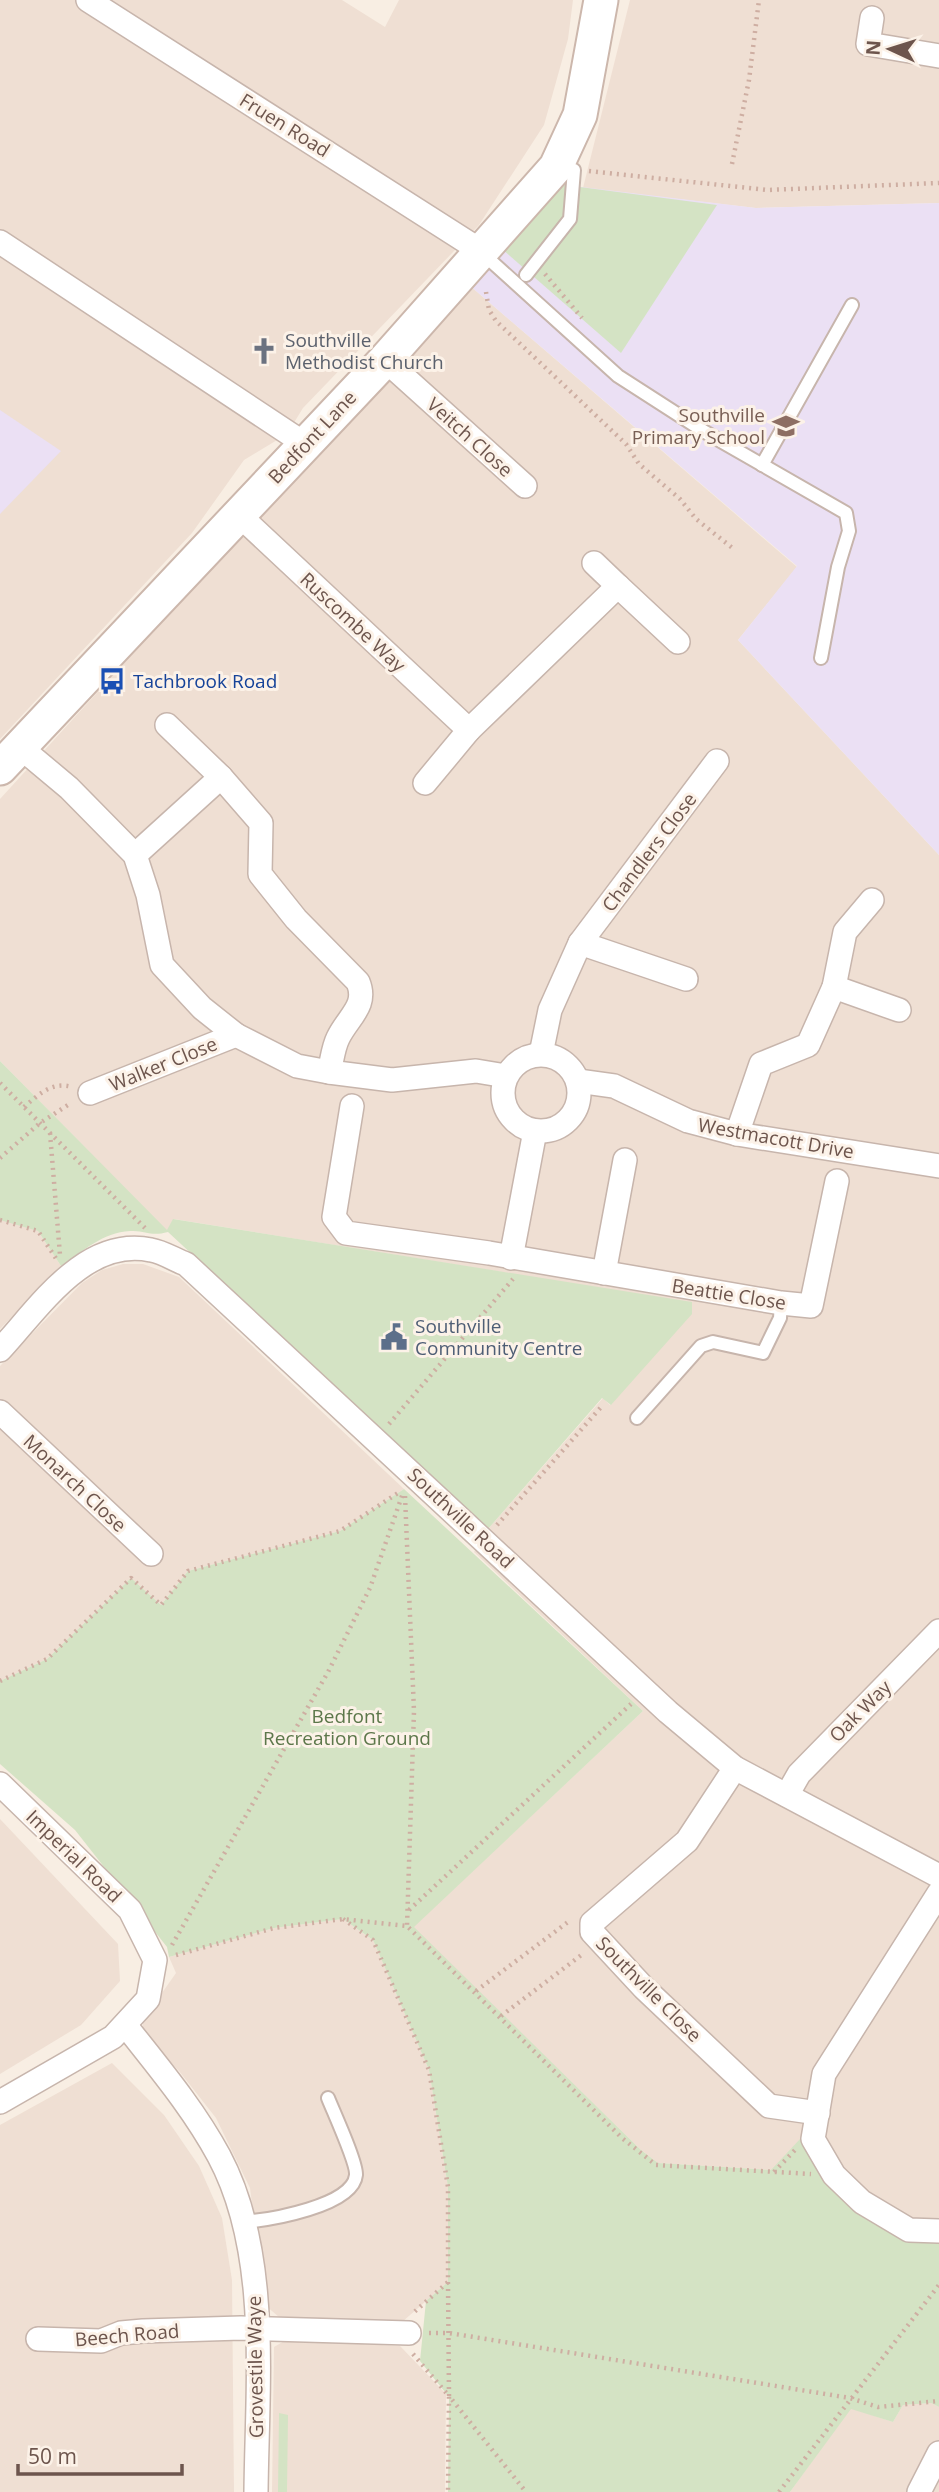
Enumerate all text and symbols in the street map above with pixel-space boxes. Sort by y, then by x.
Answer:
north arrow [855,14,925,84]
text: N [860,39,887,56]
street label: Fruen Road [235,87,335,163]
place label: Southville Methodist Church [285,327,444,375]
church icon: Southville Methodist Church [249,336,279,366]
street label: Bedfont Lane [262,385,362,489]
street label: Veitch Close [421,391,519,483]
place label: Southville Primary School [632,402,765,450]
school or university icon: Southville Primary School [771,411,801,441]
street label: Ruscombe Way [295,566,412,678]
bus stop icon: Tachbrook Road [97,666,127,696]
place label: Tachbrook Road [133,668,277,694]
street label: Chandlers Close [596,787,702,917]
street label: Walker Close [105,1031,221,1097]
street label: Westmacott Drive [696,1112,856,1164]
street label: Beattie Close [670,1272,788,1316]
place label: Southville Community Centre [415,1313,582,1361]
public building icon: Southville Community Centre [379,1322,409,1352]
street label: Monarch Close [18,1428,132,1538]
street label: Southville Road [402,1462,520,1574]
street label: Oak Way [823,1674,897,1748]
park label: Bedfont Recreation Ground [263,1703,431,1751]
street label: Imperial Road [21,1804,127,1908]
street label: Southville Close [591,1931,707,2047]
street label: Grovestile Waye [241,2296,269,2438]
street label: Beech Road [74,2317,180,2353]
scale bar [18,2432,182,2476]
text: 50 m [28,2442,77,2470]

